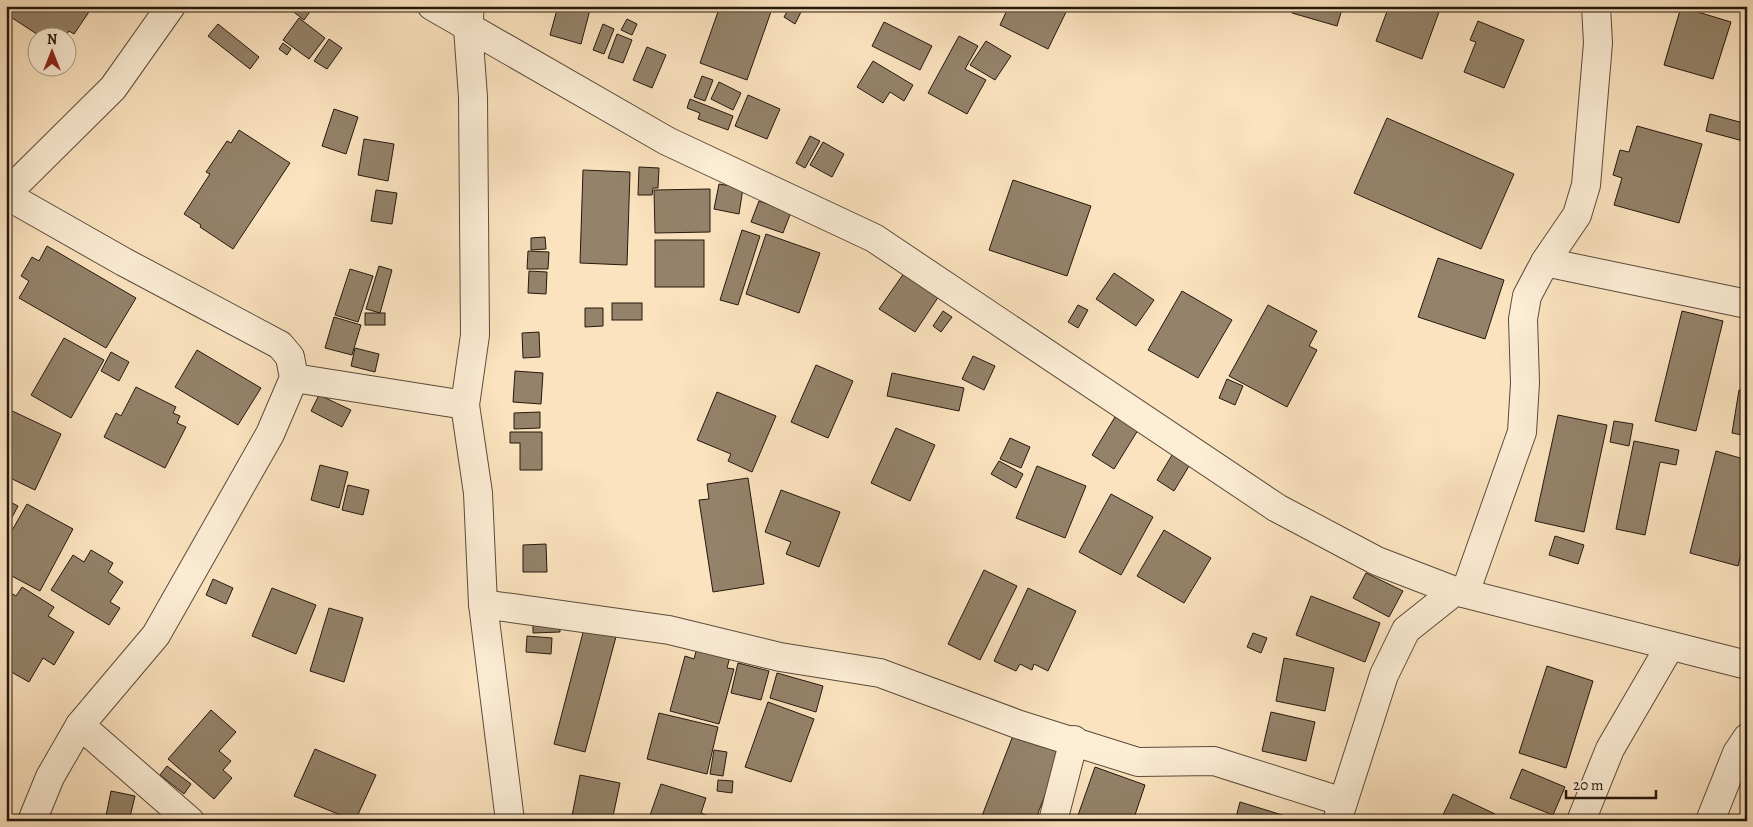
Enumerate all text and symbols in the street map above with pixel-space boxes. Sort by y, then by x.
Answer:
north arrow [28,28,78,78]
text: N [47,30,57,49]
scale bar [1566,767,1656,799]
text: 20 m [1573,775,1604,795]

